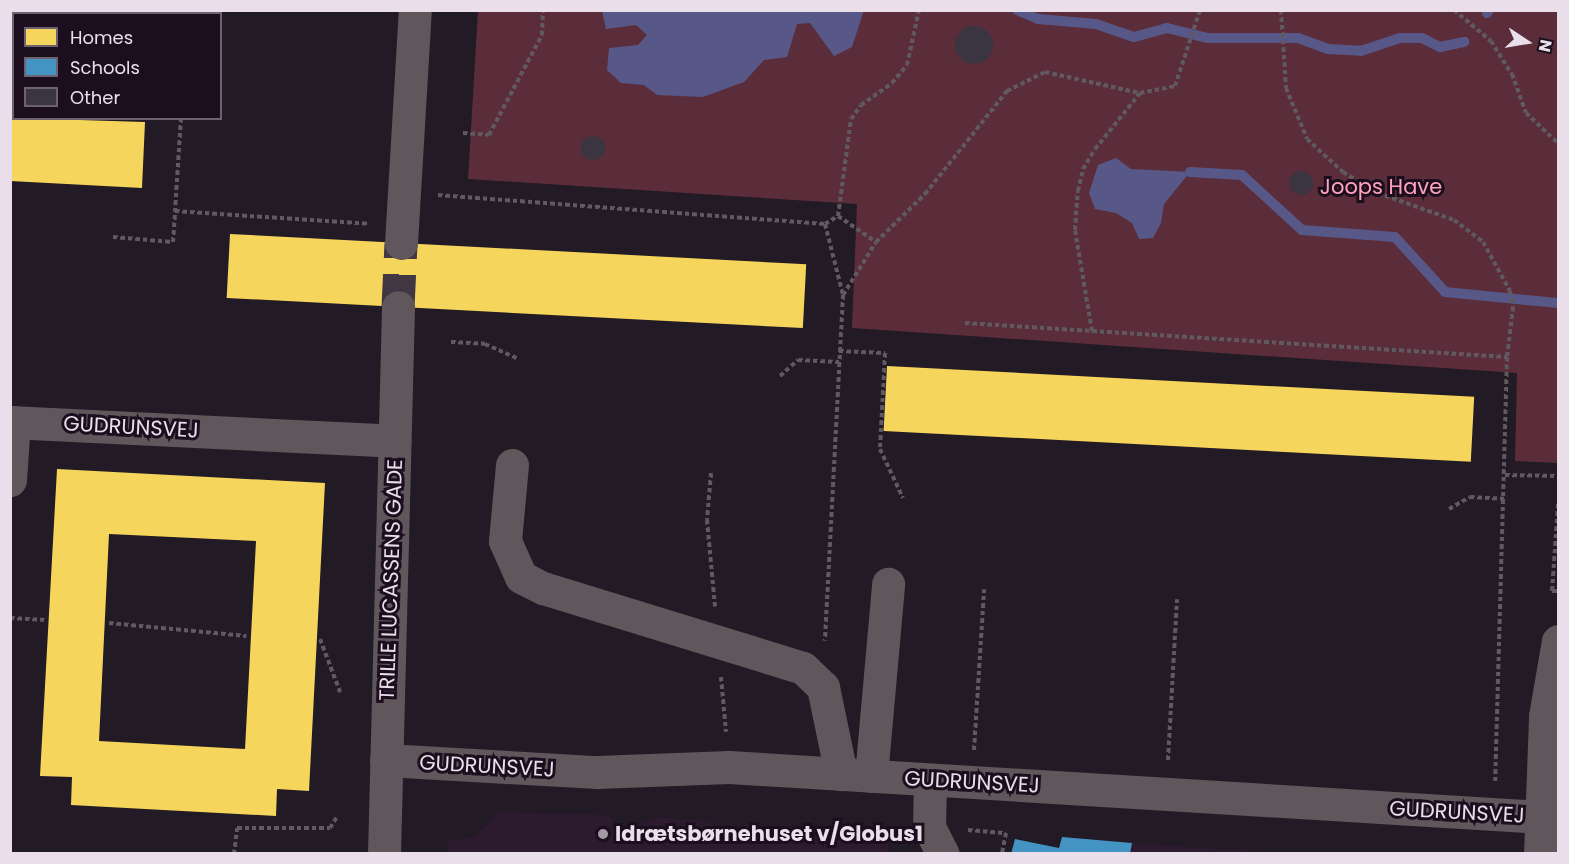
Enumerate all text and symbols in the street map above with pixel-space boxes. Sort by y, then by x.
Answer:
legend [12,12,222,120]
north arrow [1497,12,1557,72]
text: Homes [70,25,133,50]
text: N [1533,38,1558,54]
text: Schools [70,55,140,80]
text: Other [70,85,120,110]
park label: Joops Have [1320,174,1442,200]
street label: GUDRUNSVEJ [63,411,199,443]
street label: TRILLE LUCASSENS GADE [374,459,408,701]
street label: GUDRUNSVEJ [419,750,555,782]
street label: GUDRUNSVEJ [904,766,1040,798]
street label: GUDRUNSVEJ [1389,796,1525,828]
place label: Idrætsbørnehuset v/Globus1 [615,821,923,847]
marker: Idrætsbørnehuset v/Globus1 [596,827,610,841]

